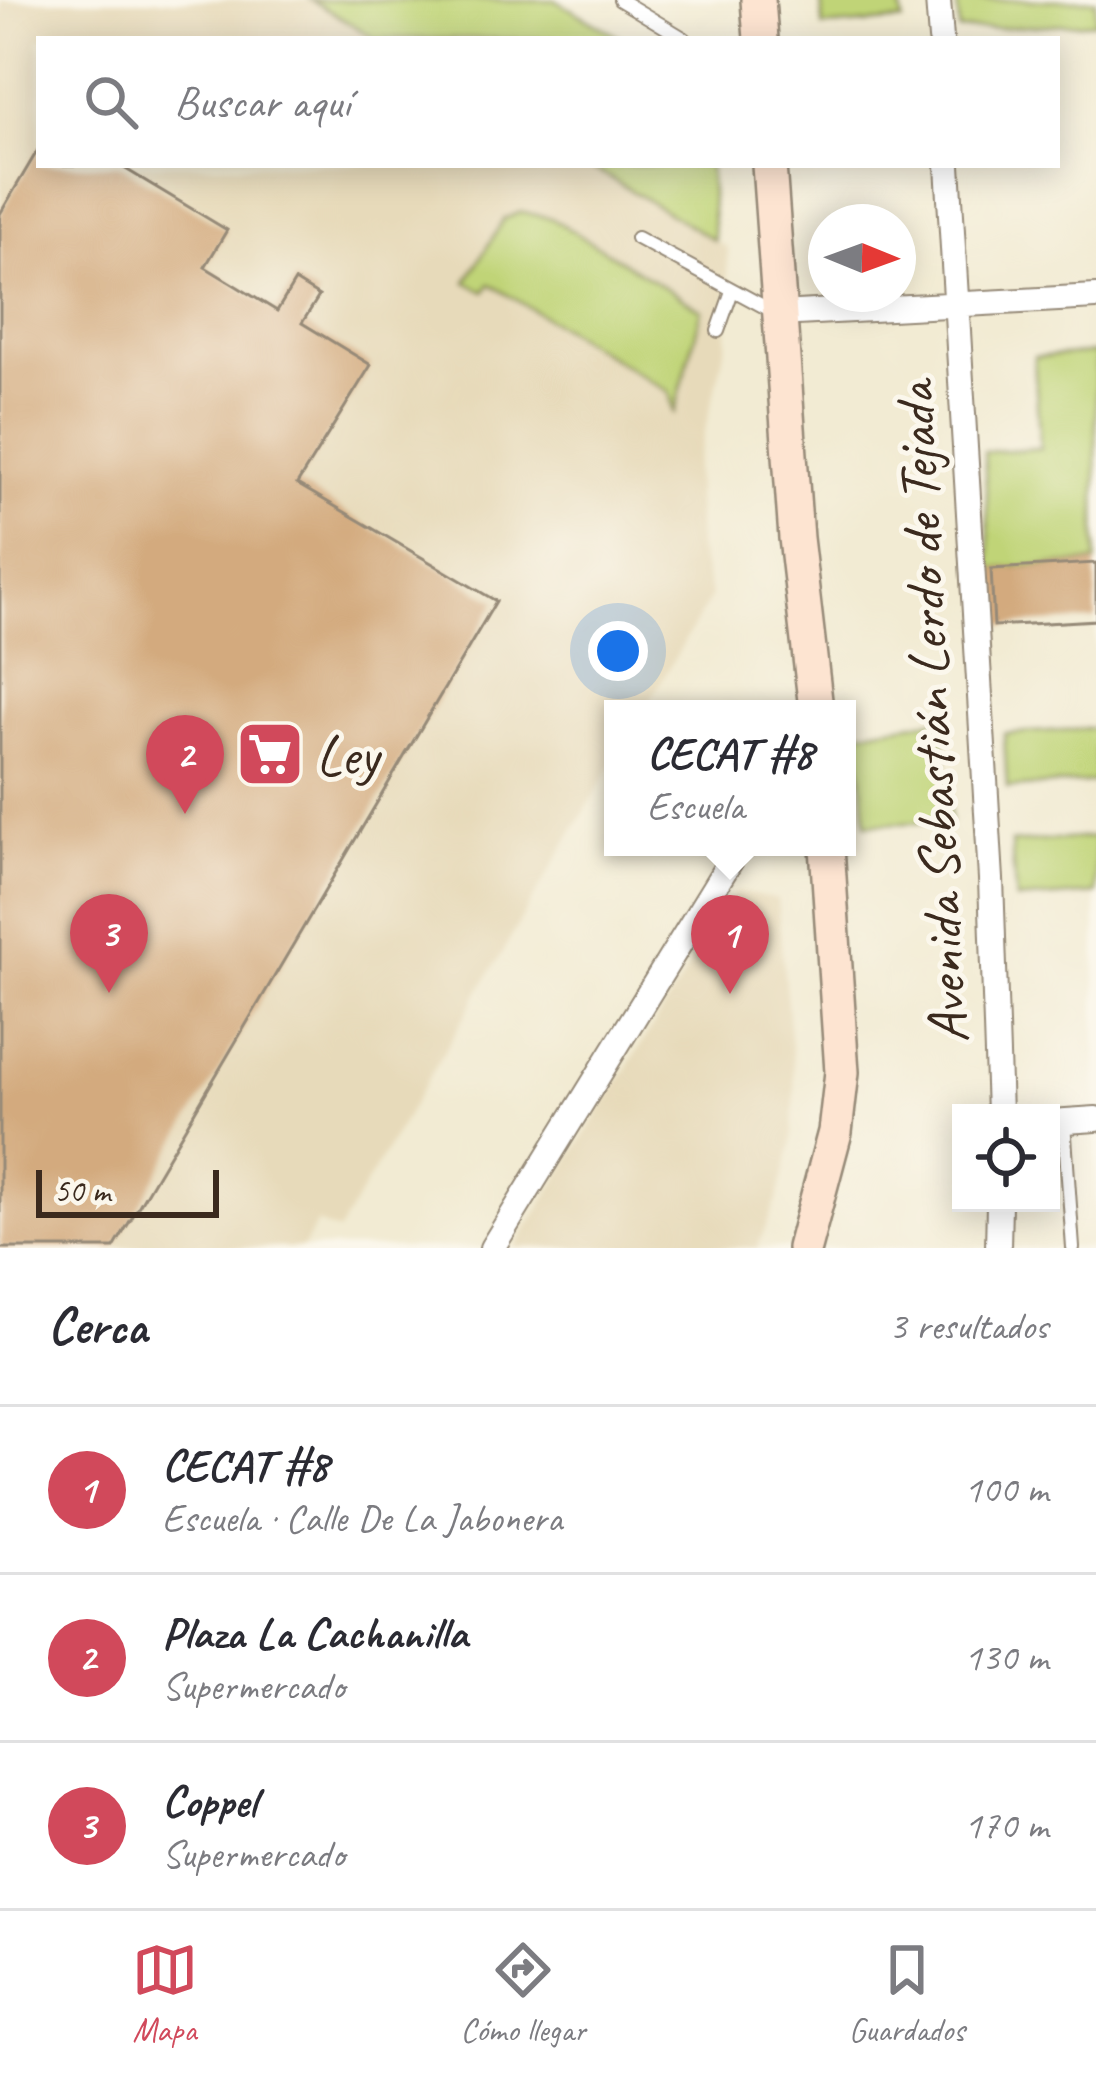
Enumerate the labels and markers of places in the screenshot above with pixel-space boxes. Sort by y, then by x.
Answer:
pin: 2 [146,715,224,814]
supermarket icon: Ley [235,719,305,789]
place label: Ley [316,719,383,791]
pin: 3 [70,894,148,993]
pin: 1 [691,895,769,994]

